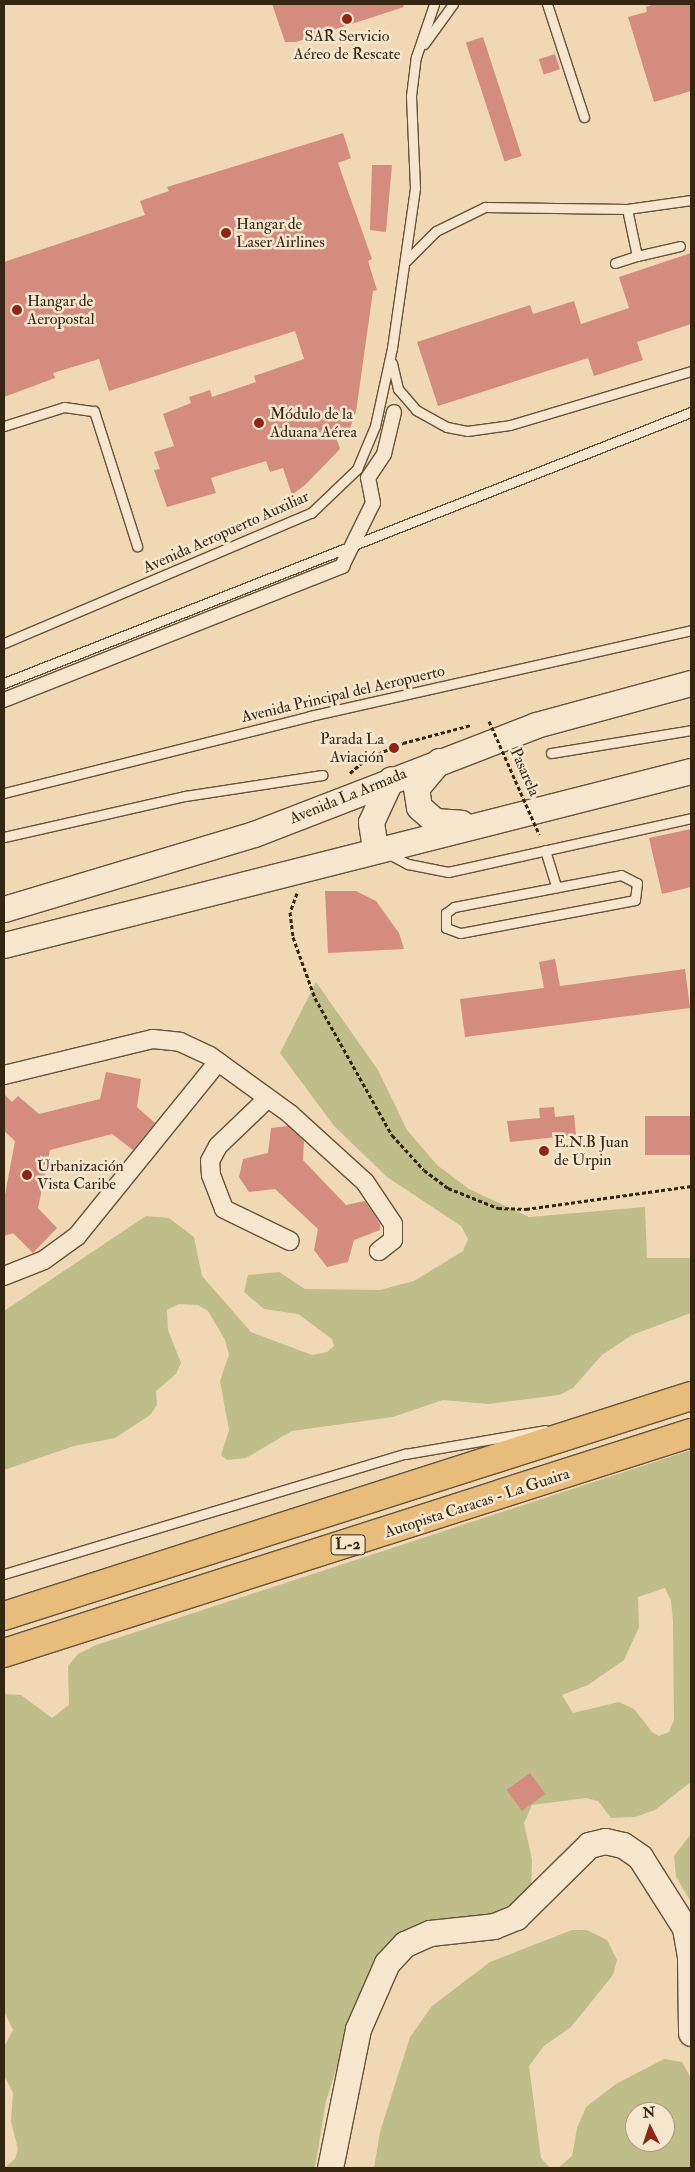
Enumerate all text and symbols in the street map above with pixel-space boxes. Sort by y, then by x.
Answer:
marker: SAR Servicio Aéreo de Rescate [341,13,353,25]
place label: SAR Servicio Aéreo de Rescate [294,26,400,64]
place label: Hangar de Laser Airlines [236,214,325,252]
marker: Hangar de Laser Airlines [220,227,232,239]
place label: Hangar de Aeropostal [27,291,95,329]
marker: Hangar de Aeropostal [11,304,23,316]
place label: Módulo de la Aduana Aérea [270,404,357,442]
marker: Módulo de la Aduana Aérea [252,416,266,430]
street label: Avenida Aeropuerto Auxiliar [140,487,312,577]
street label: Avenida Principal del Aeropuerto [239,661,447,727]
place label: Parada La Aviación [320,729,384,767]
marker: Parada La Aviación [388,742,400,754]
street label: Pasarela [506,745,544,799]
street label: Avenida La Armada [287,764,409,828]
place label: E.N.B Juan de Urpin [554,1132,629,1170]
marker: E.N.B Juan de Urpin [538,1145,550,1157]
place label: Urbanización Vista Caribe [37,1156,124,1194]
marker: Urbanización Vista Caribe [21,1169,33,1181]
street label: Autopista Caracas - La Guaira [382,1464,572,1542]
road number: L-2 [330,1532,366,1558]
north arrow [625,2102,675,2152]
text: N [642,2104,656,2121]

